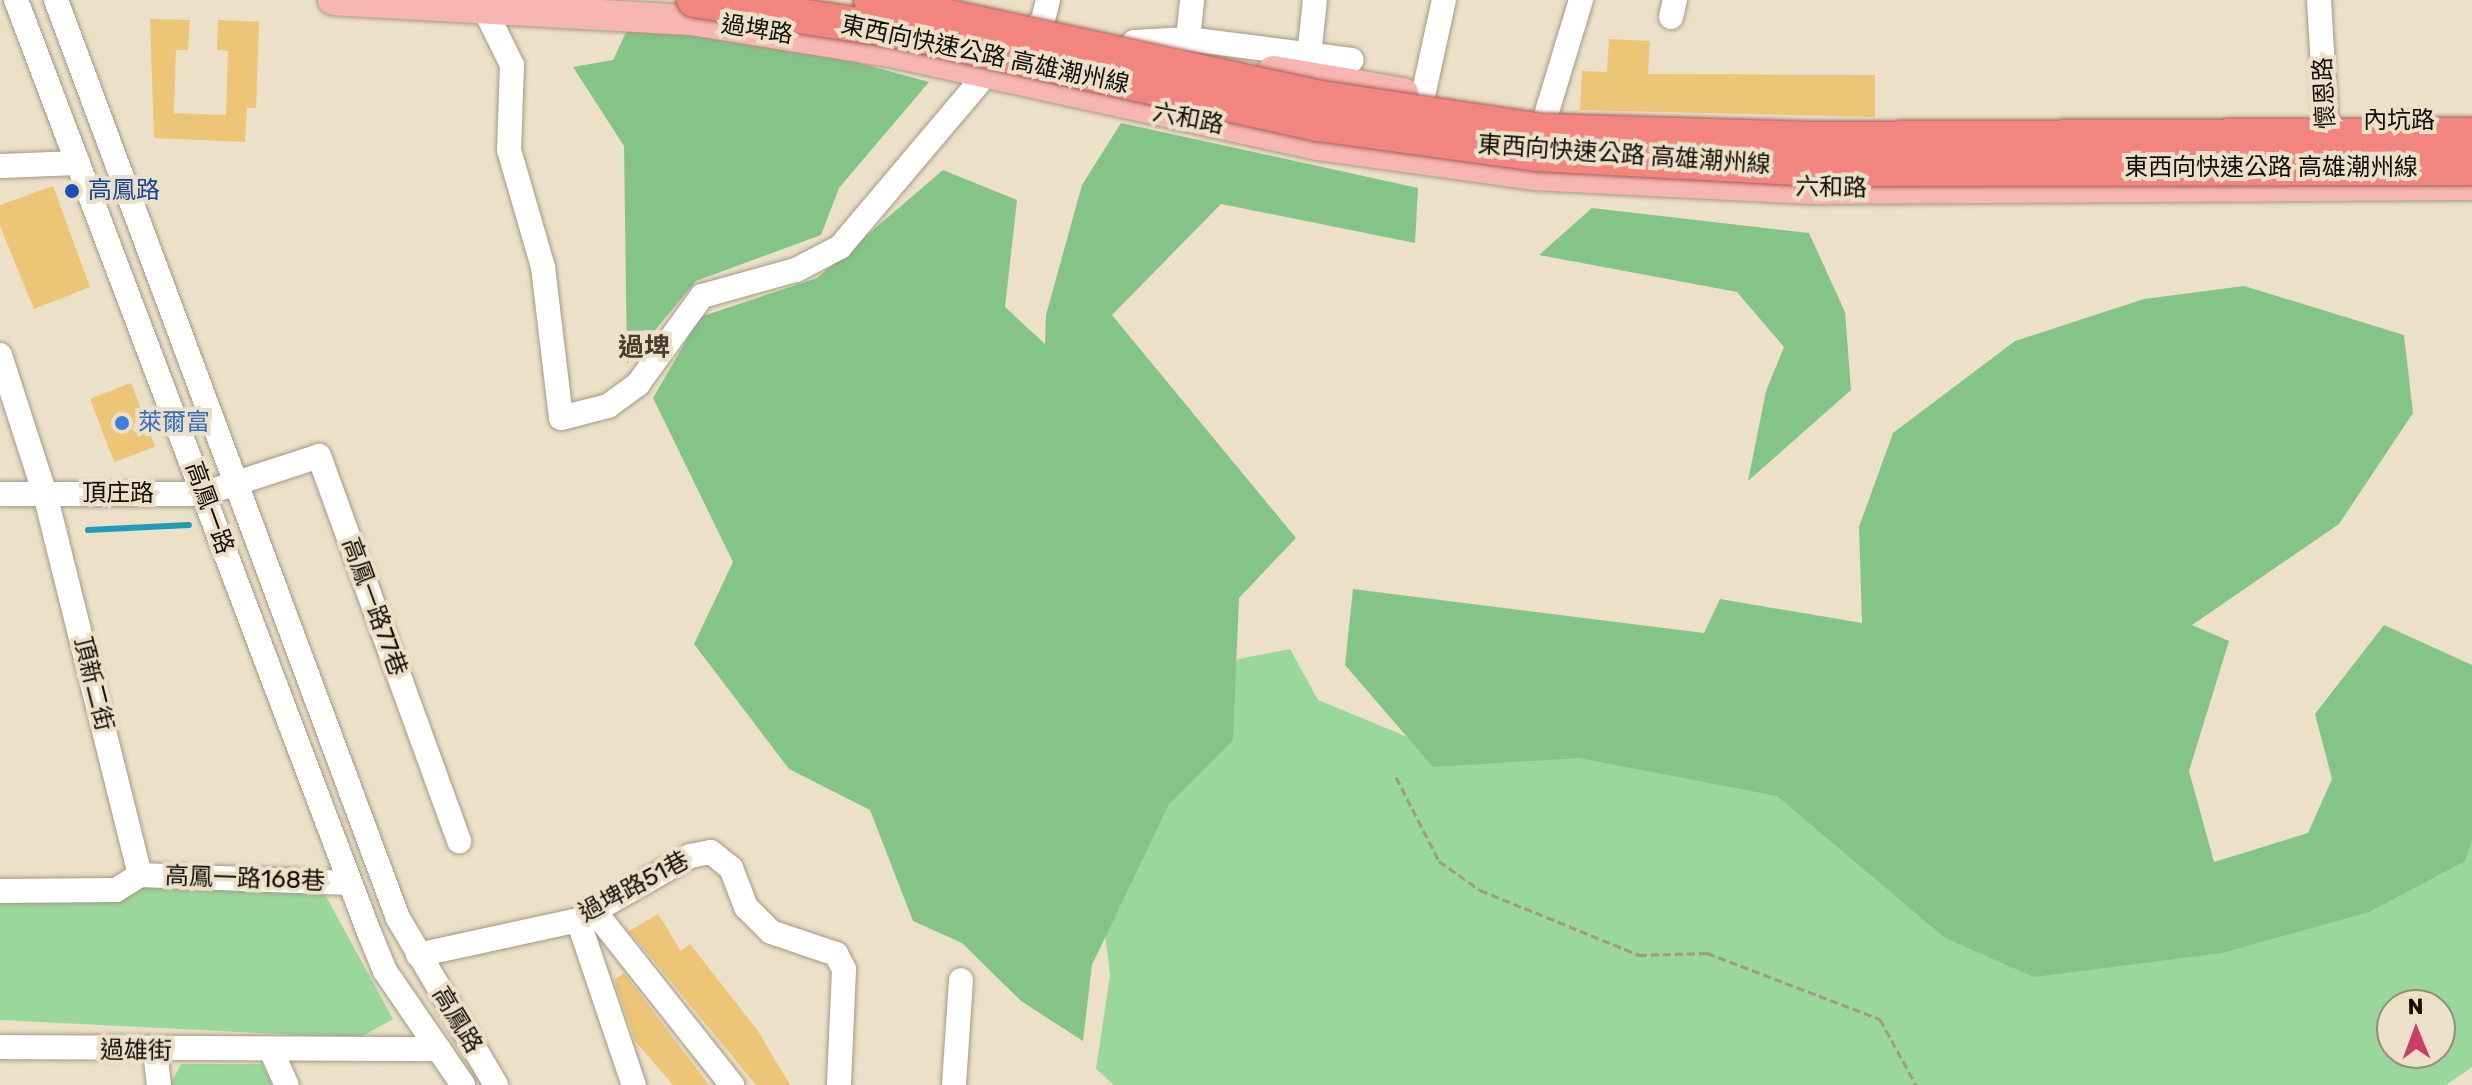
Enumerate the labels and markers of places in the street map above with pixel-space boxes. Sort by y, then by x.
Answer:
place label: 高鳳路 [88,177,160,205]
marker: 高鳳路 [63,182,81,200]
place label: 萊爾富 [138,409,210,437]
marker: 萊爾富 [113,414,131,432]

